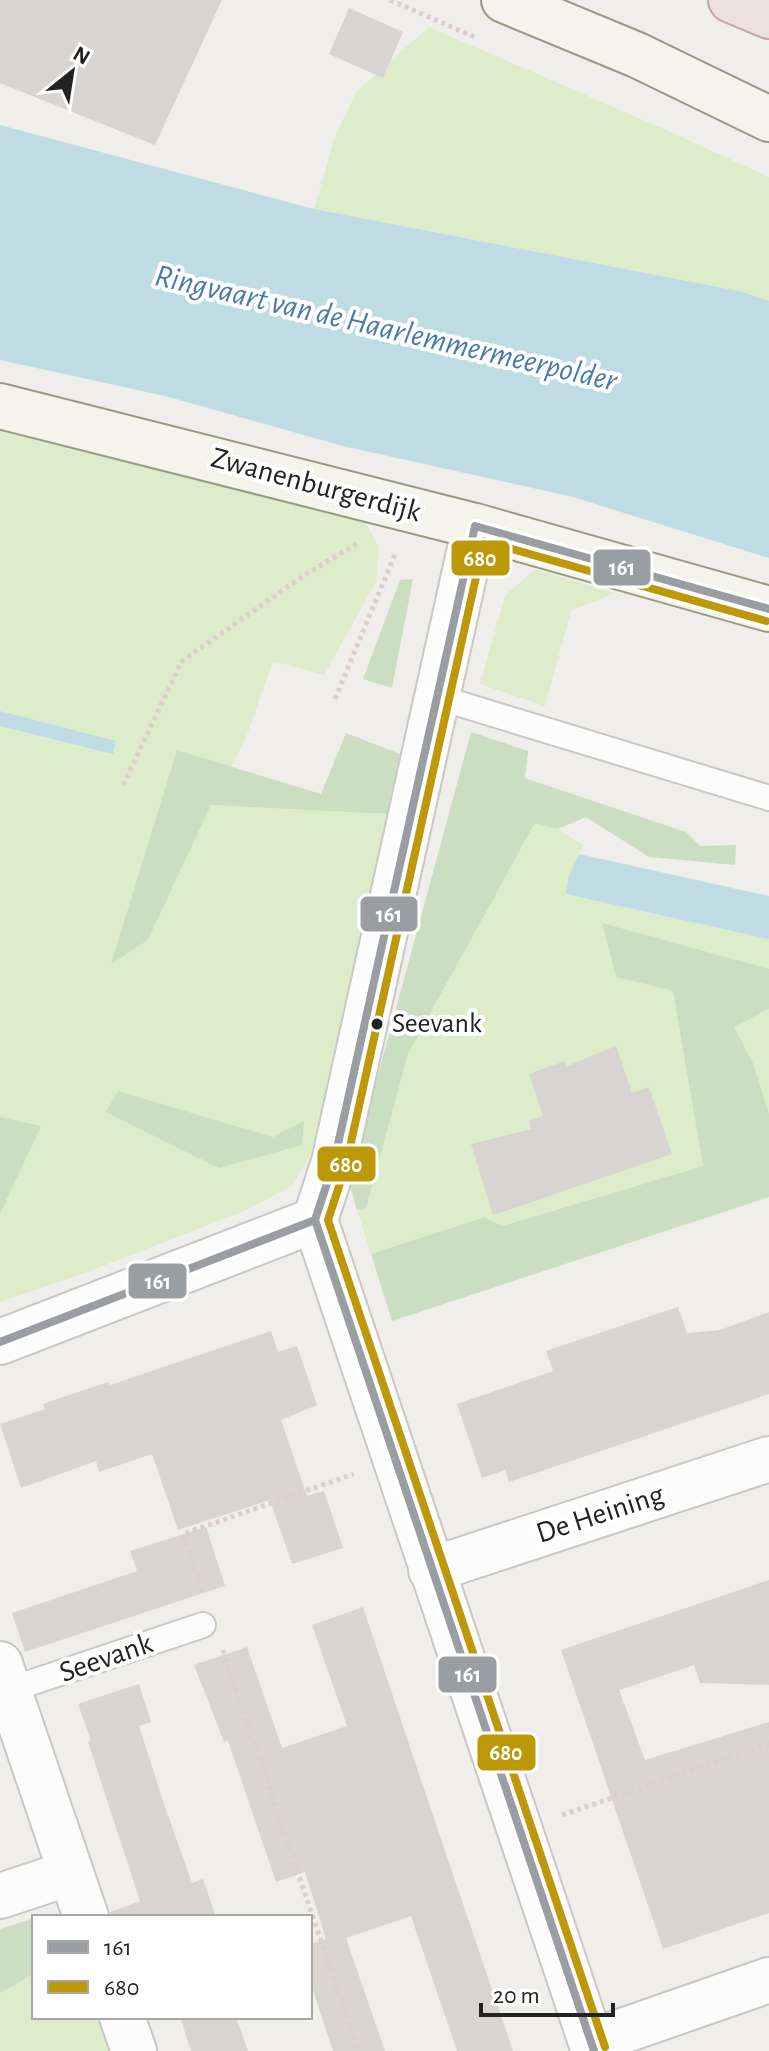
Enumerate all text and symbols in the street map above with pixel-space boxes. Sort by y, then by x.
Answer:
north arrow [32,32,112,112]
text: N [69,42,94,69]
water label: Ringvaart van de Haarlemmermeerpolder [152,259,622,398]
street label: Zwanenburgerdijk [208,443,424,528]
line badge: 680 [450,539,511,577]
text: 680 [464,548,496,570]
line badge: 161 [592,548,652,587]
text: 161 [609,557,635,579]
line badge: 161 [359,895,419,933]
text: 161 [376,904,402,926]
place label: Seevank [392,1010,482,1038]
marker: Seevank [369,1016,385,1032]
line badge: 680 [316,1145,377,1183]
text: 680 [330,1154,362,1176]
line badge: 161 [127,1262,188,1300]
text: 161 [145,1271,171,1293]
street label: De Heining [533,1479,668,1549]
street label: Seevank [56,1628,157,1688]
line badge: 161 [437,1655,498,1694]
text: 161 [455,1664,481,1686]
line badge: 680 [476,1733,537,1772]
text: 680 [490,1742,522,1764]
legend [32,1915,312,2019]
text: 161 [104,1936,132,1960]
scale bar [481,1967,613,2017]
text: 680 [104,1976,139,2000]
text: 20 m [493,1984,540,2008]

